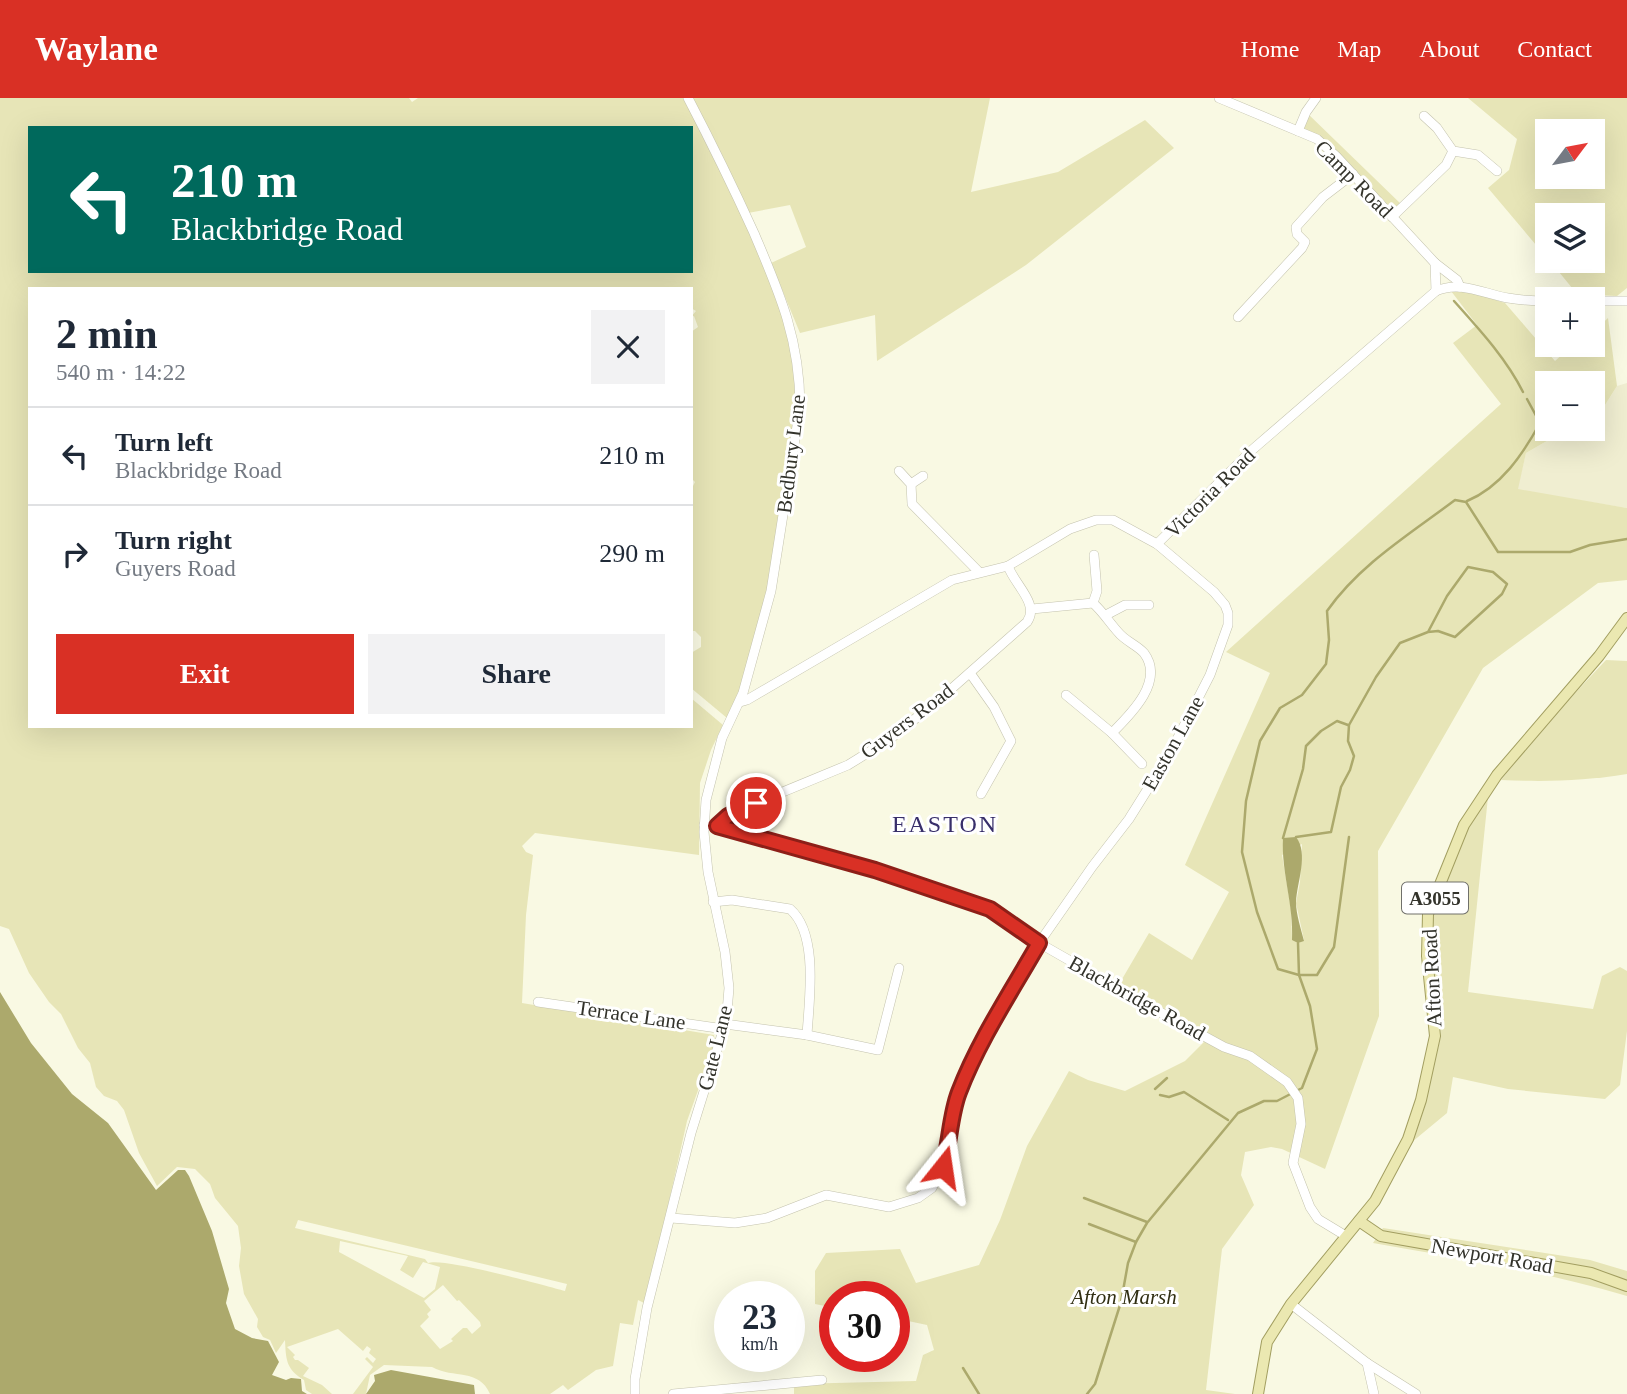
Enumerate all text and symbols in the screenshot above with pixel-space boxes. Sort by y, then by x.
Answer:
text: Waylane [35,31,158,67]
text: Home [1241,36,1299,62]
text: Map [1337,36,1381,62]
text: About [1419,36,1479,62]
text: Contact [1517,36,1592,62]
north arrow [1535,119,1605,189]
map controls [1535,119,1605,441]
street label: Camp Road [1310,135,1398,223]
text: 210 m [171,153,298,208]
icon: left [56,154,147,245]
button: layers [1535,203,1605,273]
text: Blackbridge Road [171,211,403,247]
button: + [1535,287,1605,357]
button: close [591,310,665,384]
text: 2 min [56,311,158,357]
text: 540 m · 14:22 [56,360,186,385]
button: − [1535,371,1605,441]
street label: Bedbury Lane [772,393,810,515]
text: Turn left [115,428,213,457]
icon: left [56,437,94,475]
text: 210 m [599,441,665,470]
street label: Victoria Road [1160,443,1260,543]
text: Blackbridge Road [115,458,282,483]
text: Turn right [115,526,232,555]
icon: right [56,535,94,573]
text: 290 m [599,539,665,568]
text: Guyers Road [115,556,236,581]
button: Exit [56,634,354,714]
button: Share [368,634,665,714]
street label: Guyers Road [856,678,959,764]
street label: Easton Lane [1137,692,1209,794]
pin [726,773,786,833]
icon: arrive [737,784,775,822]
district label: EASTON [892,811,998,837]
road number: A3055 [1402,883,1468,914]
street label: Afton Road [1417,928,1447,1028]
street label: Blackbridge Road [1065,951,1210,1046]
street label: Terrace Lane [575,995,687,1035]
street label: Gate Lane [693,1003,737,1093]
position arrow [906,1130,980,1204]
street label: Newport Road [1429,1233,1555,1279]
speed limit sign: 30 [819,1281,910,1372]
park label: Afton Marsh [1069,1285,1177,1309]
text: 23 [742,1298,777,1337]
text: km/h [741,1334,778,1354]

